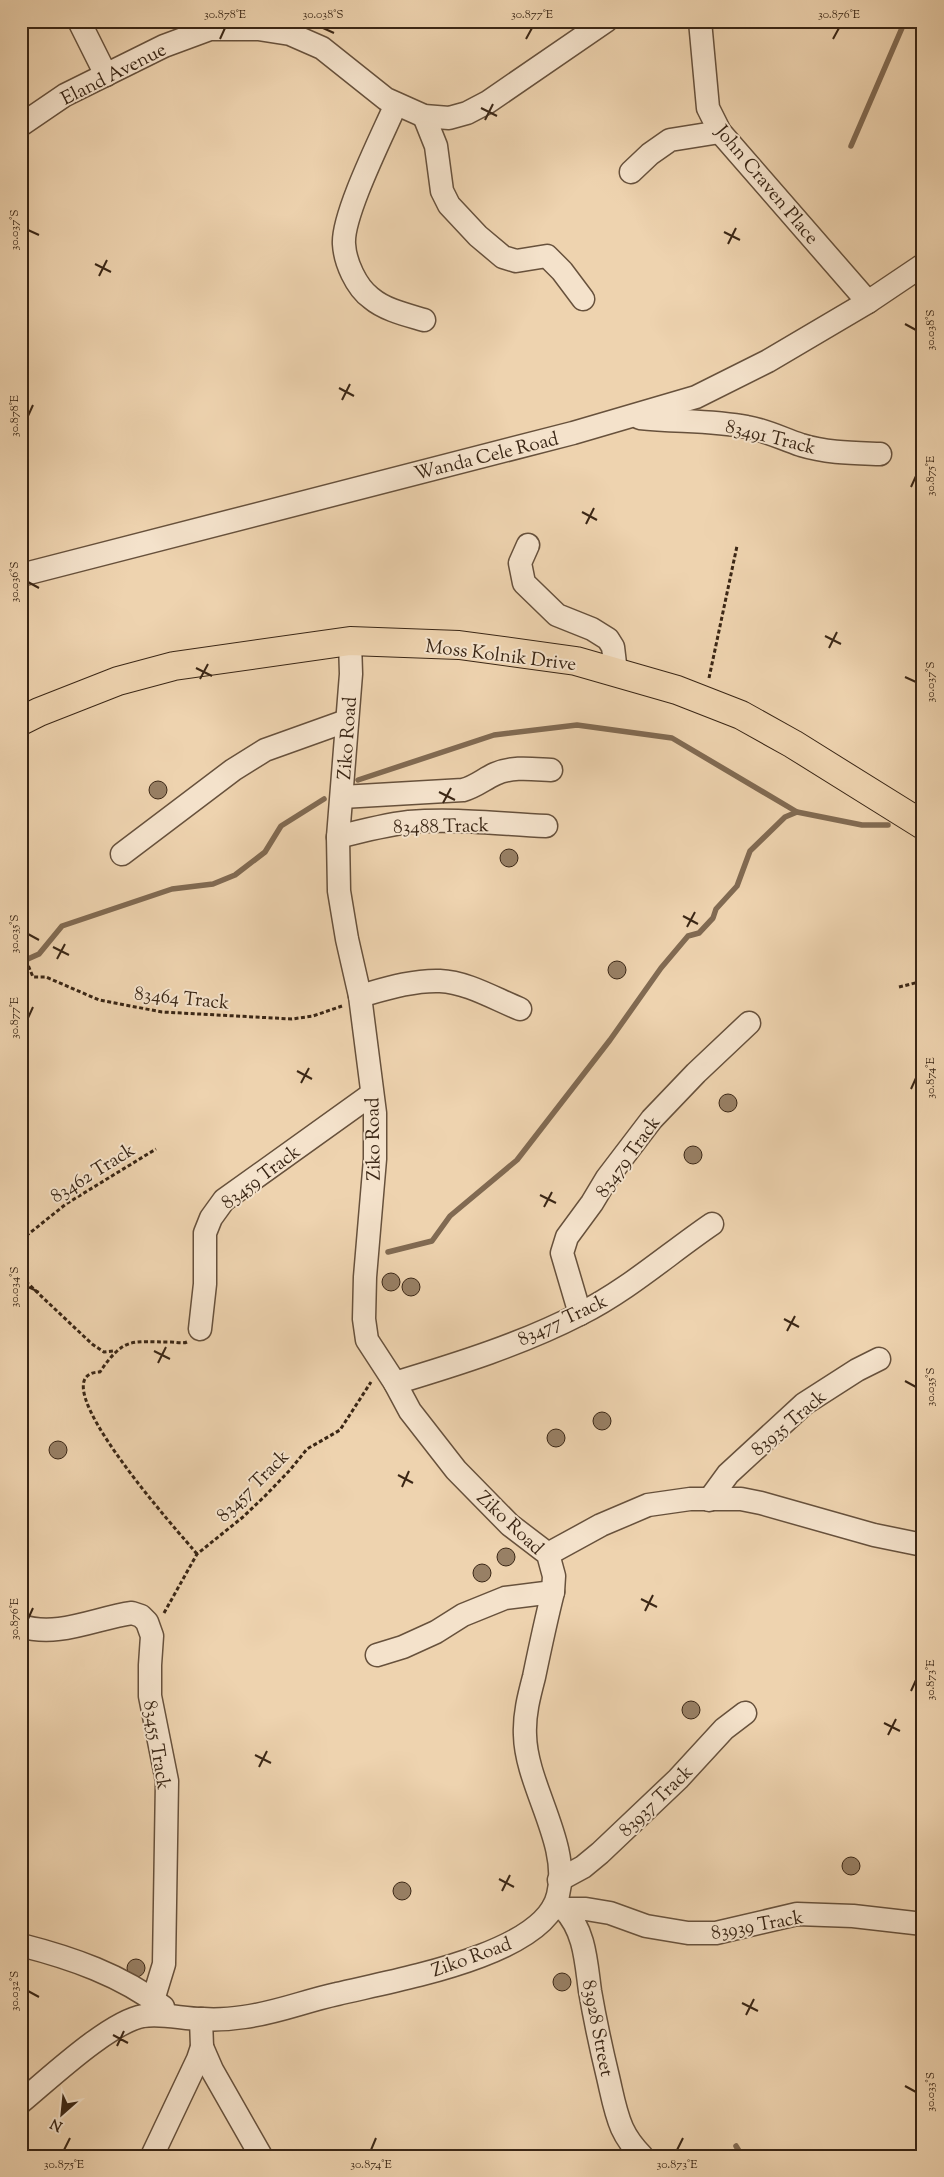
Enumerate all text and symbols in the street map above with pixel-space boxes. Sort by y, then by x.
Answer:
text: 30.878°E [204,6,247,24]
text: 30.038°S [303,6,343,24]
text: 30.877°E [511,6,554,24]
text: 30.876°E [818,6,861,24]
street label: Eland Avenue [57,37,172,113]
street label: John Craven Place [707,119,824,251]
text: 30.037°S [6,210,24,250]
text: 30.038°S [922,310,940,350]
text: 30.878°E [6,394,24,437]
street label: 83491 Track [722,414,819,463]
street label: Wanda Cele Road [412,426,562,488]
text: 30.875°E [922,455,940,496]
text: 30.036°S [6,562,24,602]
street label: Moss Kolnik Drive [424,634,578,679]
text: 30.037°S [922,662,940,702]
street label: Ziko Road [332,695,365,781]
street label: 83488 Track [393,813,490,842]
text: 30.035°S [6,914,24,954]
street label: 83464 Track [133,981,231,1018]
text: 30.877°E [6,996,24,1039]
text: 30.874°E [922,1057,940,1099]
street label: Ziko Road [360,1097,389,1181]
street label: 83479 Track [590,1110,668,1204]
street label: 83462 Track [46,1137,141,1211]
street label: 83459 Track [216,1139,307,1217]
text: 30.034°S [6,1267,24,1307]
street label: 83477 Track [514,1288,613,1354]
text: 30.035°S [922,1367,940,1407]
street label: 83935 Track [746,1384,833,1463]
street label: 83457 Track [211,1444,297,1529]
street label: Ziko Road [470,1486,549,1562]
text: 30.876°E [6,1597,24,1640]
text: 30.873°E [922,1659,940,1700]
street label: 83455 Track [135,1699,176,1793]
street label: 83937 Track [614,1759,700,1844]
street label: 83939 Track [709,1905,806,1948]
street label: Ziko Road [428,1931,516,1985]
text: 30.032°S [6,1971,24,2011]
street label: 83928 Street [574,1978,619,2080]
text: 30.033°S [922,2072,940,2112]
north arrow [38,2090,88,2140]
text: N [47,2112,67,2135]
text: 30.875°E [44,2156,85,2174]
text: 30.874°E [350,2156,392,2174]
text: 30.873°E [657,2156,698,2174]

